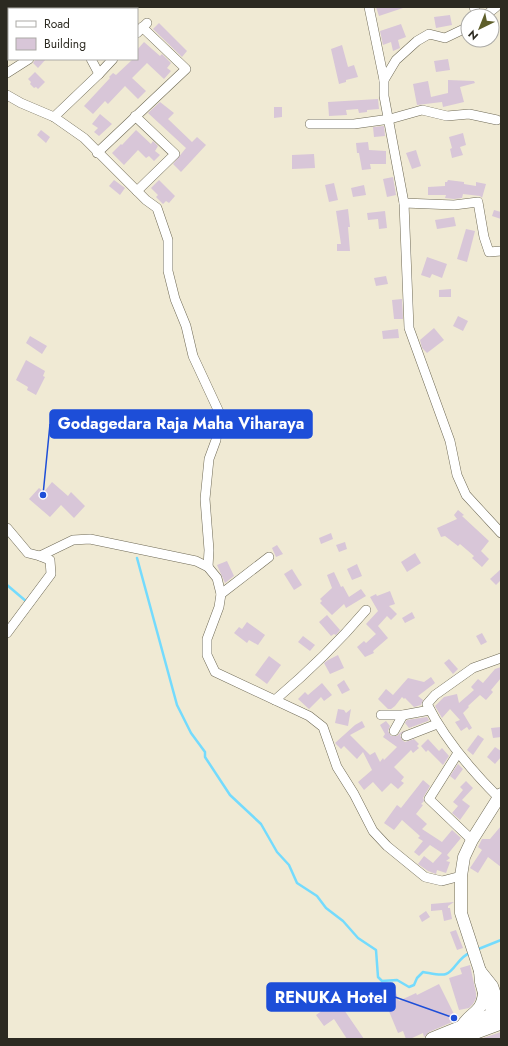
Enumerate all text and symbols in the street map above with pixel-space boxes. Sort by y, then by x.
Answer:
legend [8,8,138,60]
north arrow [460,8,500,48]
text: Road [44,15,70,33]
text: N [465,26,482,44]
text: Building [44,35,86,53]
callout: Godagedara Raja Maha Viharaya [50,410,312,438]
text: Godagedara Raja Maha Viharaya [58,412,304,435]
callout: RENUKA Hotel [267,983,395,1011]
text: RENUKA Hotel [275,986,387,1009]

